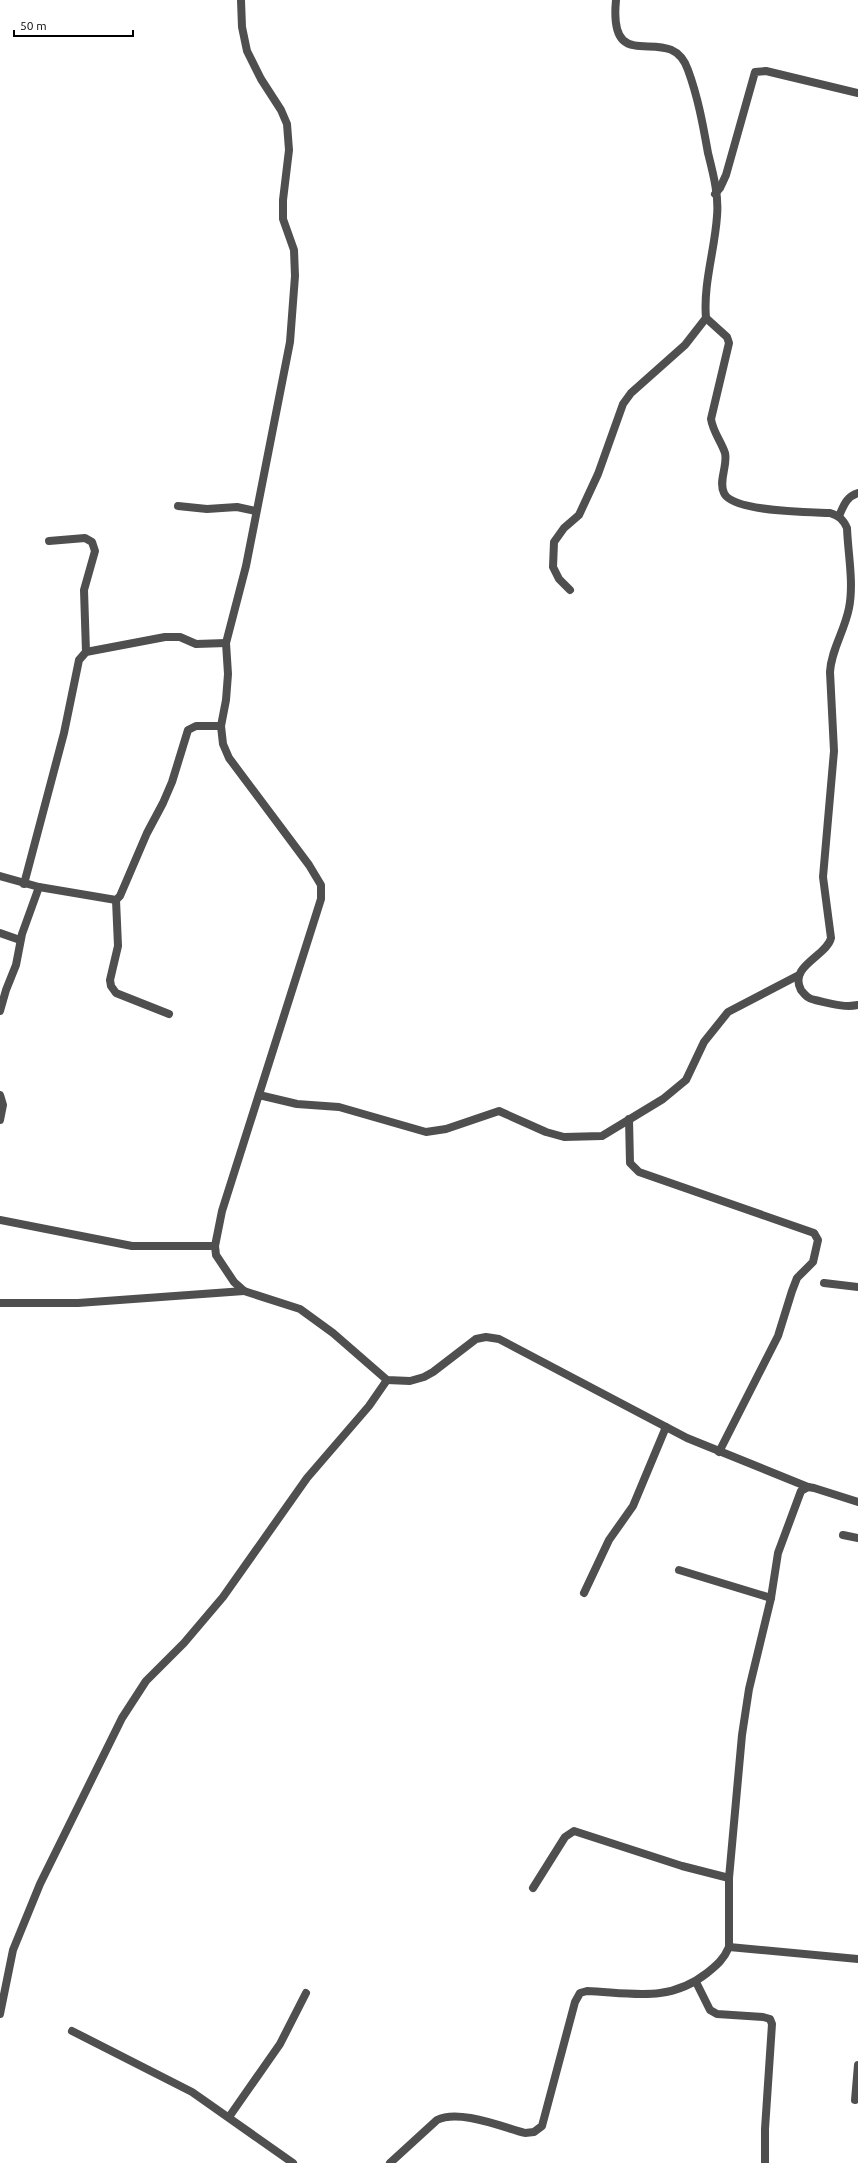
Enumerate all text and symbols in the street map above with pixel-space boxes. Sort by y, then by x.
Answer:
scale bar [14,12,133,38]
text: 50 m [20,19,47,32]

